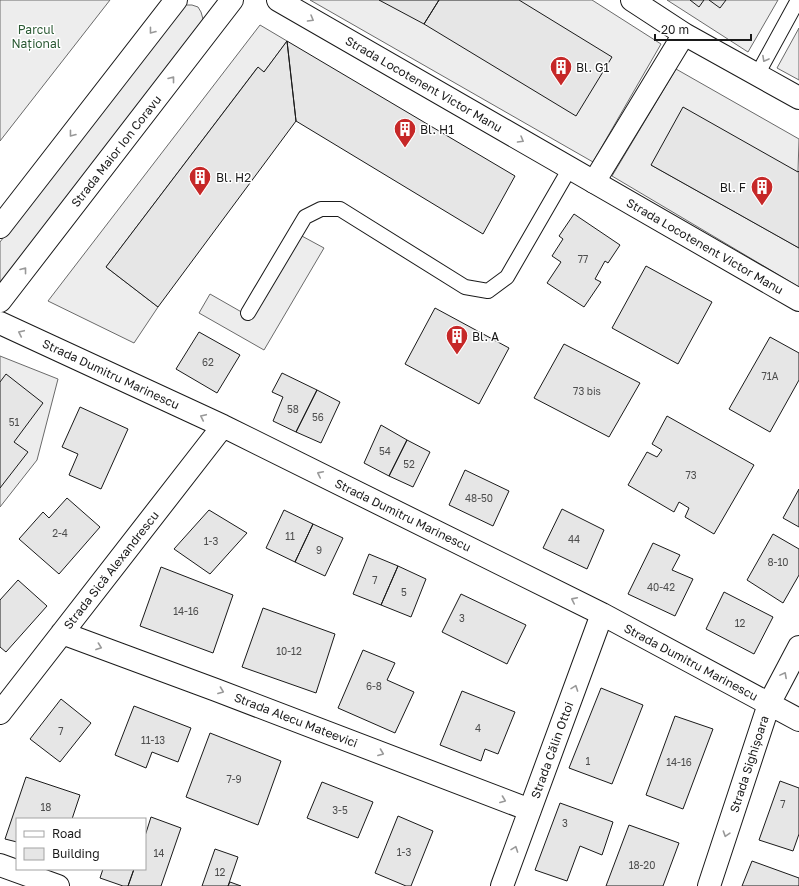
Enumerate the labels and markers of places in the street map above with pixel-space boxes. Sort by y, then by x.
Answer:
building icon: Bl. G1 [548,54,574,87]
place label: Bl. G1 [576,60,610,75]
building icon: Bl. H1 [392,116,418,149]
place label: Bl. H1 [420,122,454,137]
building icon: Bl. H2 [187,164,213,197]
place label: Bl. H2 [216,170,251,185]
building icon: Bl. F [749,174,775,207]
place label: Bl. F [720,180,746,195]
building icon: Bl. A [444,323,470,356]
place label: Bl. A [472,329,499,344]

